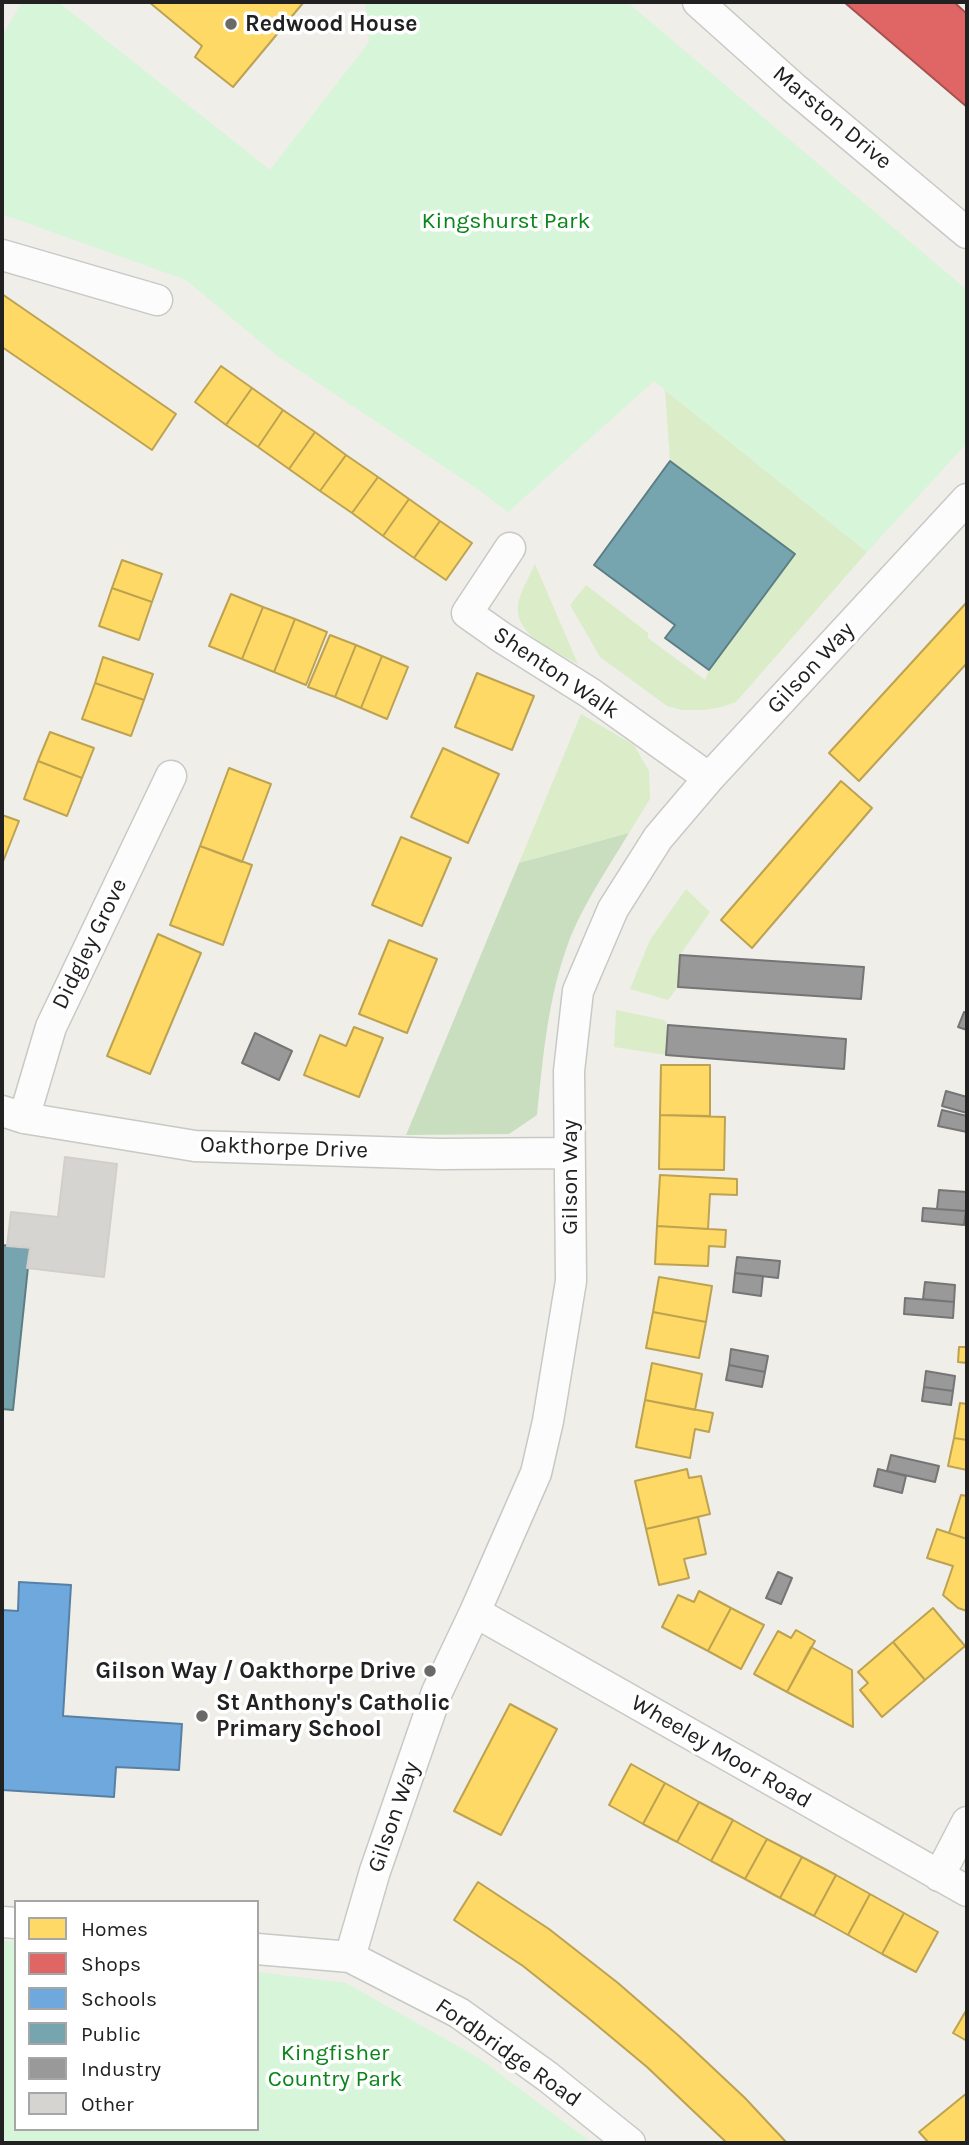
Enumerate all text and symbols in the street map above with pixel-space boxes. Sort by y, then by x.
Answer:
place label: Redwood House [245,10,418,38]
marker: Redwood House [223,16,239,32]
street label: Marston Drive [767,60,897,176]
park label: Kingshurst Park [422,207,590,235]
street label: Gilson Way [762,616,860,720]
street label: Shenton Walk [488,621,624,725]
street label: Didgley Grove [46,874,134,1014]
street label: Gilson Way [556,1119,584,1235]
street label: Oakthorpe Drive [199,1131,369,1165]
place label: Gilson Way / Oakthorpe Drive [95,1657,416,1685]
marker: Gilson Way / Oakthorpe Drive [422,1663,438,1679]
place label: St Anthony's Catholic Primary School [216,1689,450,1743]
street label: Wheeley Moor Road [626,1689,816,1815]
marker: St Anthony's Catholic Primary School [194,1708,210,1724]
street label: Gilson Way [362,1758,426,1876]
legend [14,1900,259,2131]
text: Homes [81,1917,148,1941]
text: Shops [81,1952,141,1976]
text: Schools [81,1987,157,2011]
street label: Fordbridge Road [430,1992,586,2114]
text: Public [81,2022,141,2046]
park label: Kingfisher Country Park [268,2039,402,2093]
text: Industry [81,2057,161,2081]
text: Other [81,2092,134,2116]

